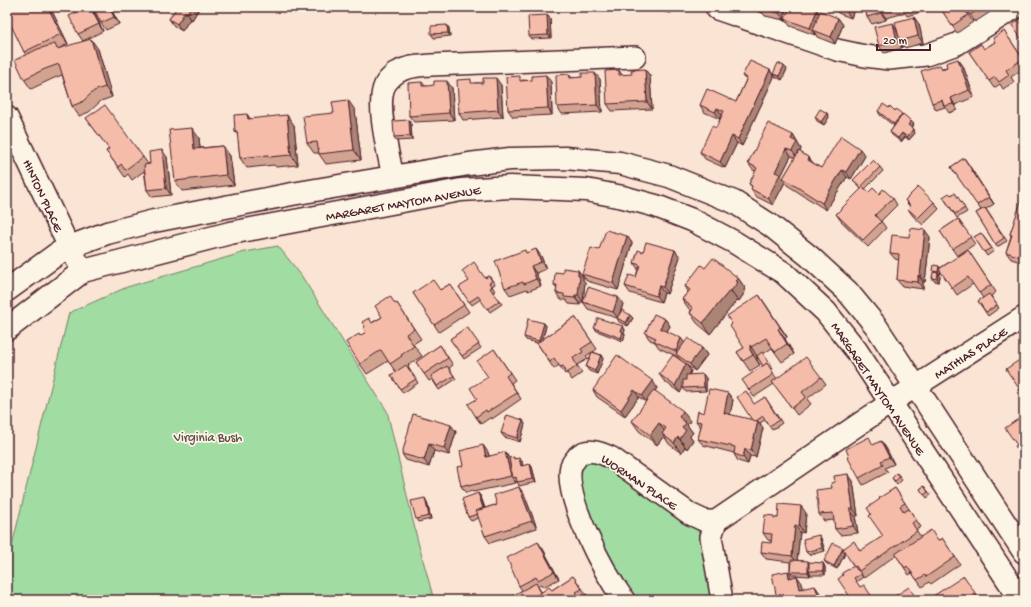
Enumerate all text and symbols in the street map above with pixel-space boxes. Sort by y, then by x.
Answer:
scale bar [877,26,930,52]
text: 20 m [883,35,908,49]
street label: HINTON PLACE [18,157,65,235]
street label: MARGARET MAYTOM AVENUE [325,183,483,225]
street label: MARGARET MAYTOM AVENUE [827,320,928,459]
street label: MATHIAS PLACE [932,325,1011,383]
park label: Virginia Bush [173,431,242,446]
street label: WORMAN PLACE [598,452,680,515]

